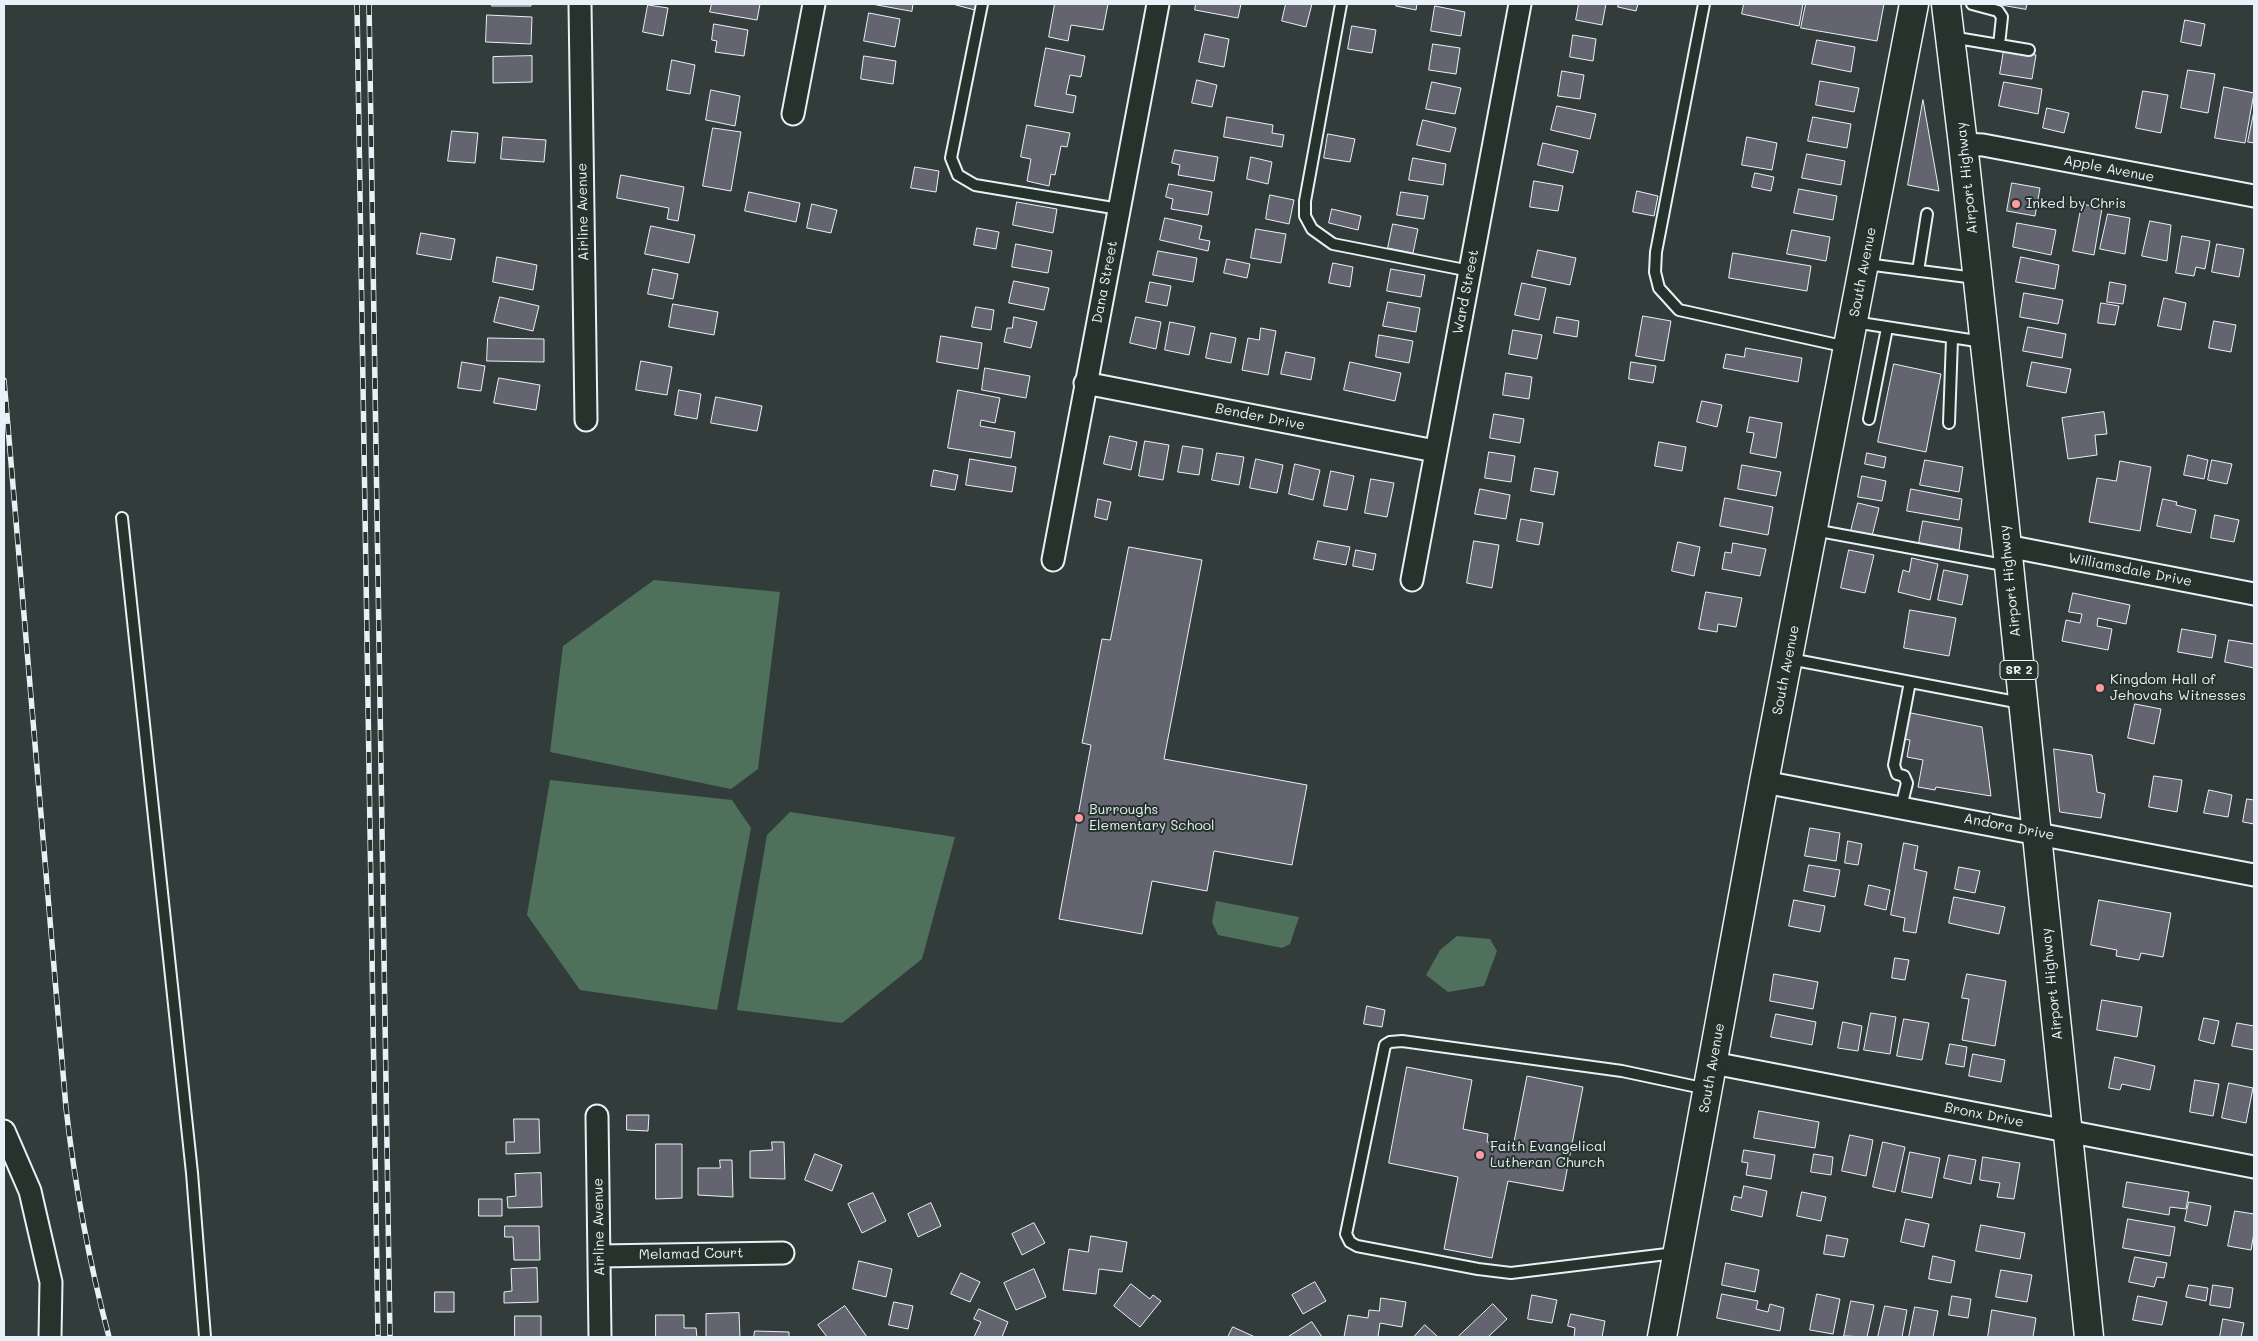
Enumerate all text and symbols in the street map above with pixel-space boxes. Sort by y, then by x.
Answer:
street label: Airport Highway [1953,121,1981,235]
street label: Apple Avenue [2062,152,2156,186]
street label: Airline Avenue [574,163,592,261]
place label: Inked by Chris [2026,196,2126,212]
marker: Inked by Chris [2010,198,2022,210]
street label: South Avenue [1846,226,1880,318]
street label: Dana Street [1089,239,1121,325]
street label: Ward Street [1450,248,1482,336]
street label: Bender Drive [1214,400,1306,434]
street label: Airport Highway [1996,524,2024,638]
street label: Williamsdale Drive [2067,550,2193,590]
street label: South Avenue [1769,624,1803,716]
road number: SR 2 [2000,660,2038,680]
place label: Kingdom Hall of Jehovahs Witnesses [2110,672,2246,704]
marker: Kingdom Hall of Jehovahs Witnesses [2094,682,2106,694]
place label: Burroughs Elementary School [1089,802,1215,834]
street label: Andora Drive [1962,810,2056,844]
marker: Burroughs Elementary School [1073,812,1085,824]
street label: Airport Highway [2038,927,2066,1041]
street label: South Avenue [1696,1022,1728,1114]
street label: Bronx Drive [1943,1099,2025,1131]
place label: Faith Evangelical Lutheran Church [1490,1139,1606,1172]
marker: Faith Evangelical Lutheran Church [1474,1149,1486,1161]
street label: Airline Avenue [590,1178,608,1276]
street label: Melamad Court [639,1245,743,1263]

